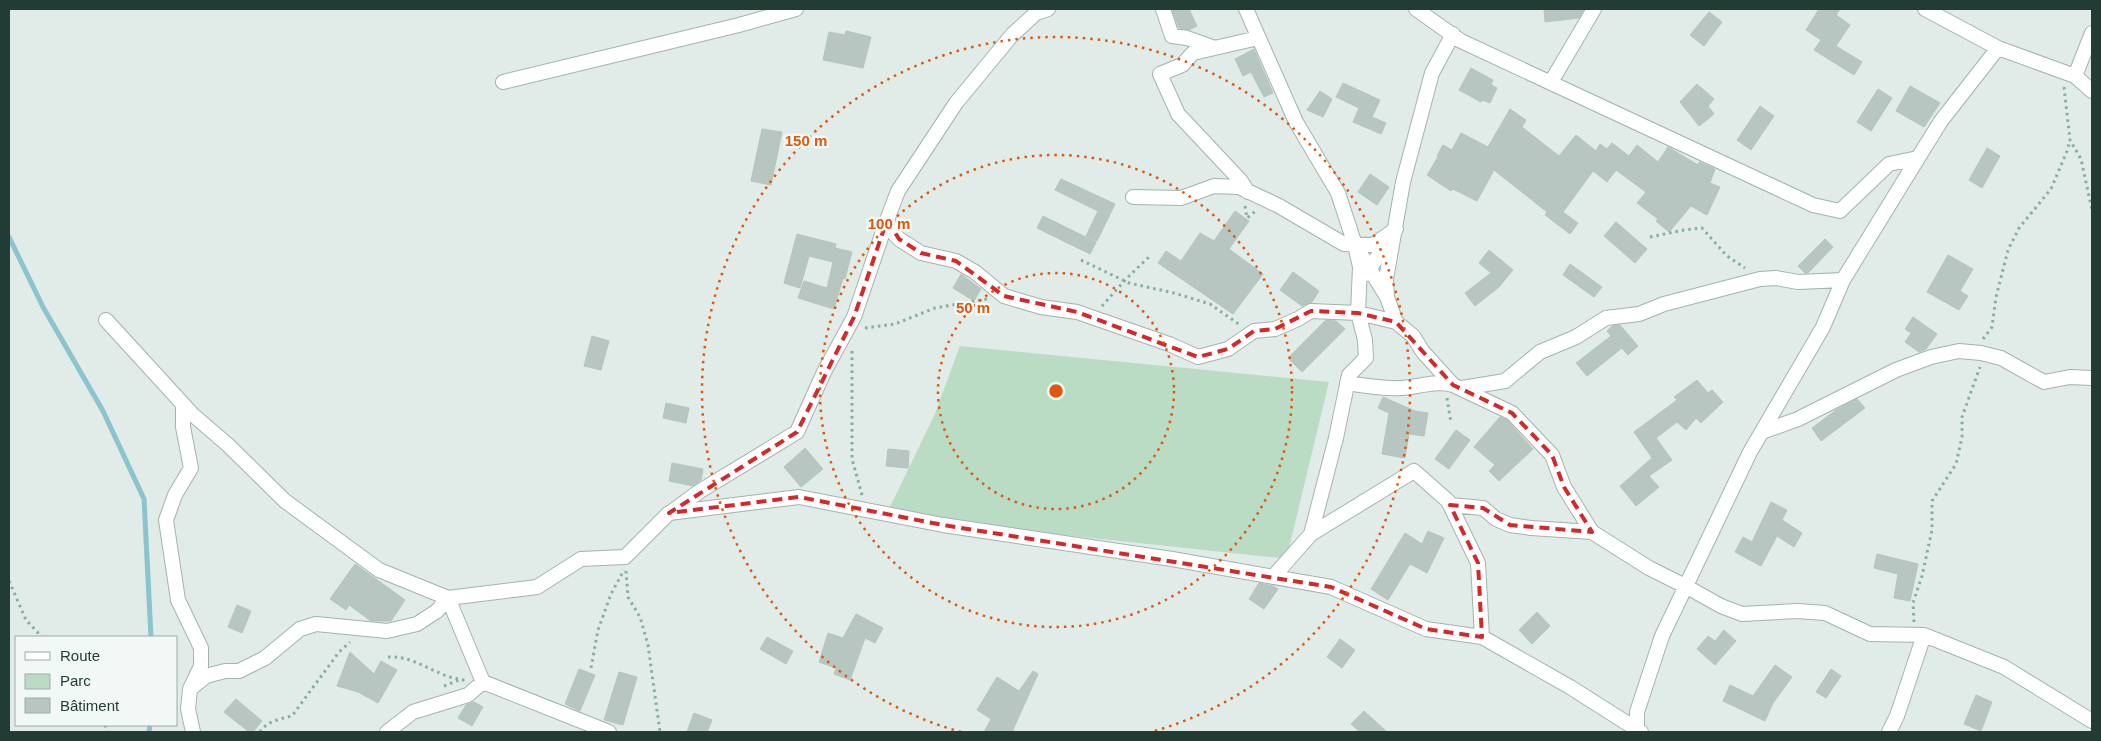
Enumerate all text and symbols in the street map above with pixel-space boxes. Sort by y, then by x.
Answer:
text: 150 m [785,132,827,149]
text: 100 m [868,215,910,232]
text: 50 m [956,299,990,316]
centre of rings [1047,382,1065,400]
legend [15,636,178,726]
text: Route [60,647,100,664]
text: Parc [60,672,91,689]
text: Bâtiment [60,697,120,714]

